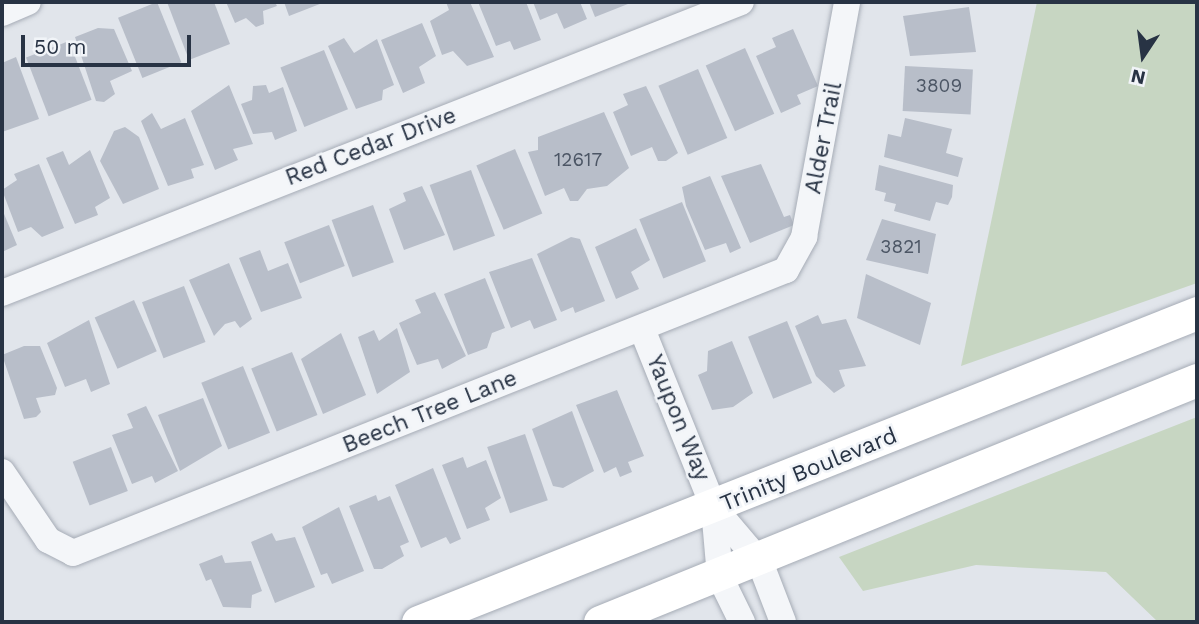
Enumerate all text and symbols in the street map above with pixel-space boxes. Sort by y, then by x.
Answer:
scale bar [24,21,194,65]
north arrow [1108,21,1178,91]
text: 50 m [34,34,86,59]
text: N [1129,64,1148,90]
house number: 3809 [916,75,962,97]
street label: Alder Trail [800,79,848,197]
street label: Red Cedar Drive [281,102,461,192]
house number: 12617 [554,149,602,171]
house number: 3821 [880,236,922,258]
street label: Yaupon Way [640,351,716,485]
street label: Beech Tree Lane [338,364,522,460]
street label: Trinity Boulevard [716,422,902,518]

